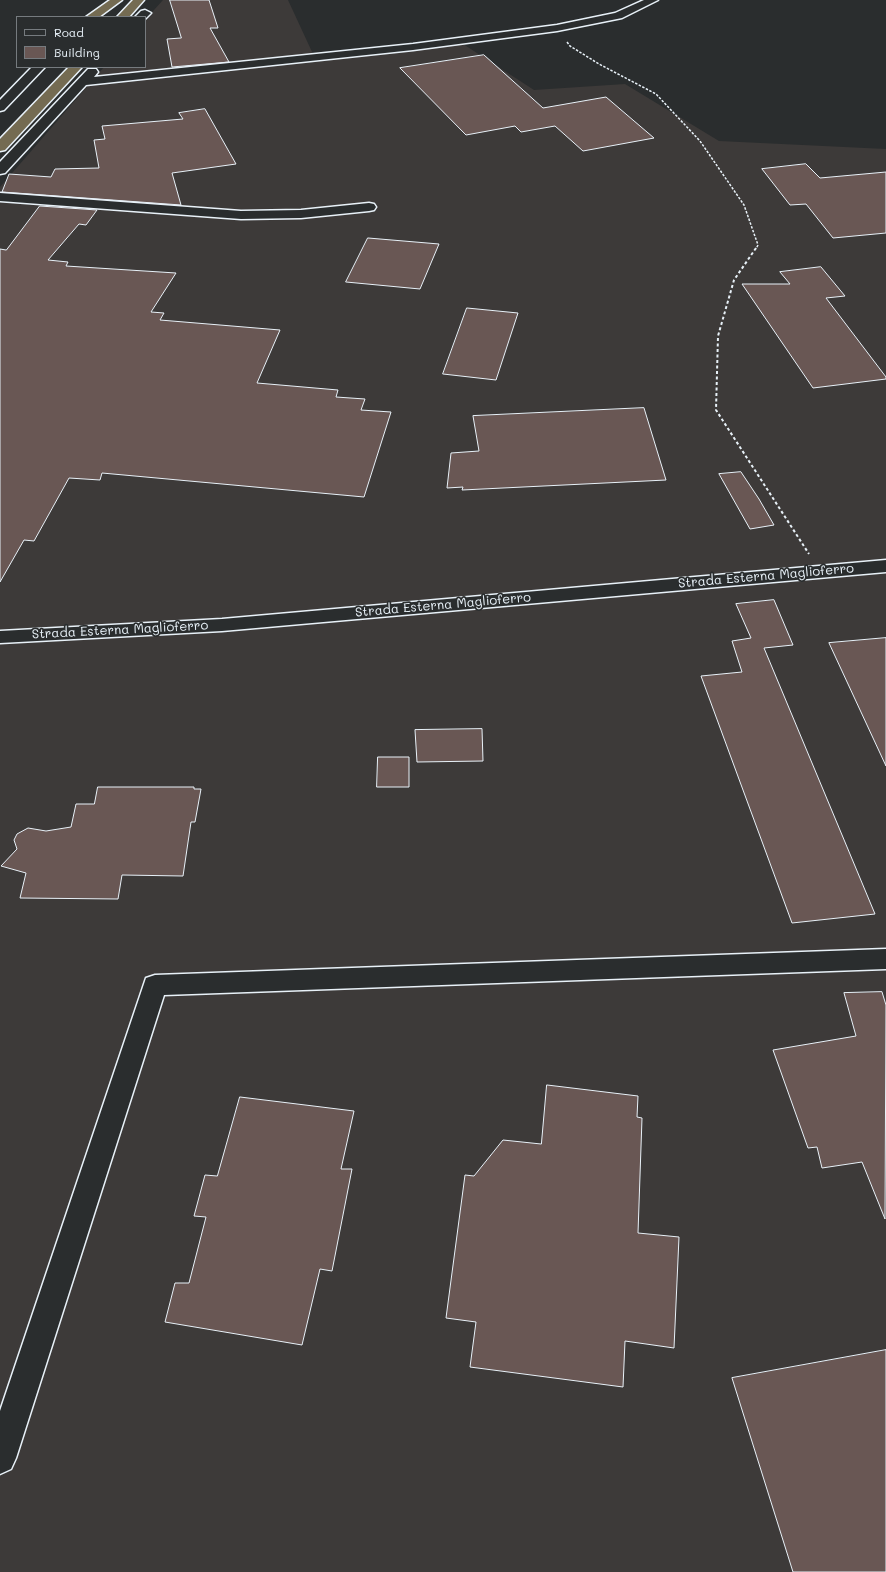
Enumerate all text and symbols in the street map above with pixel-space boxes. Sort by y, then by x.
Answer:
legend [16,16,146,68]
text: Road [54,24,84,40]
text: Building [54,44,100,60]
street label: Strada Esterna Maglioferro [677,561,855,591]
street label: Strada Esterna Maglioferro [354,590,532,620]
street label: Strada Esterna Maglioferro [31,618,209,642]

